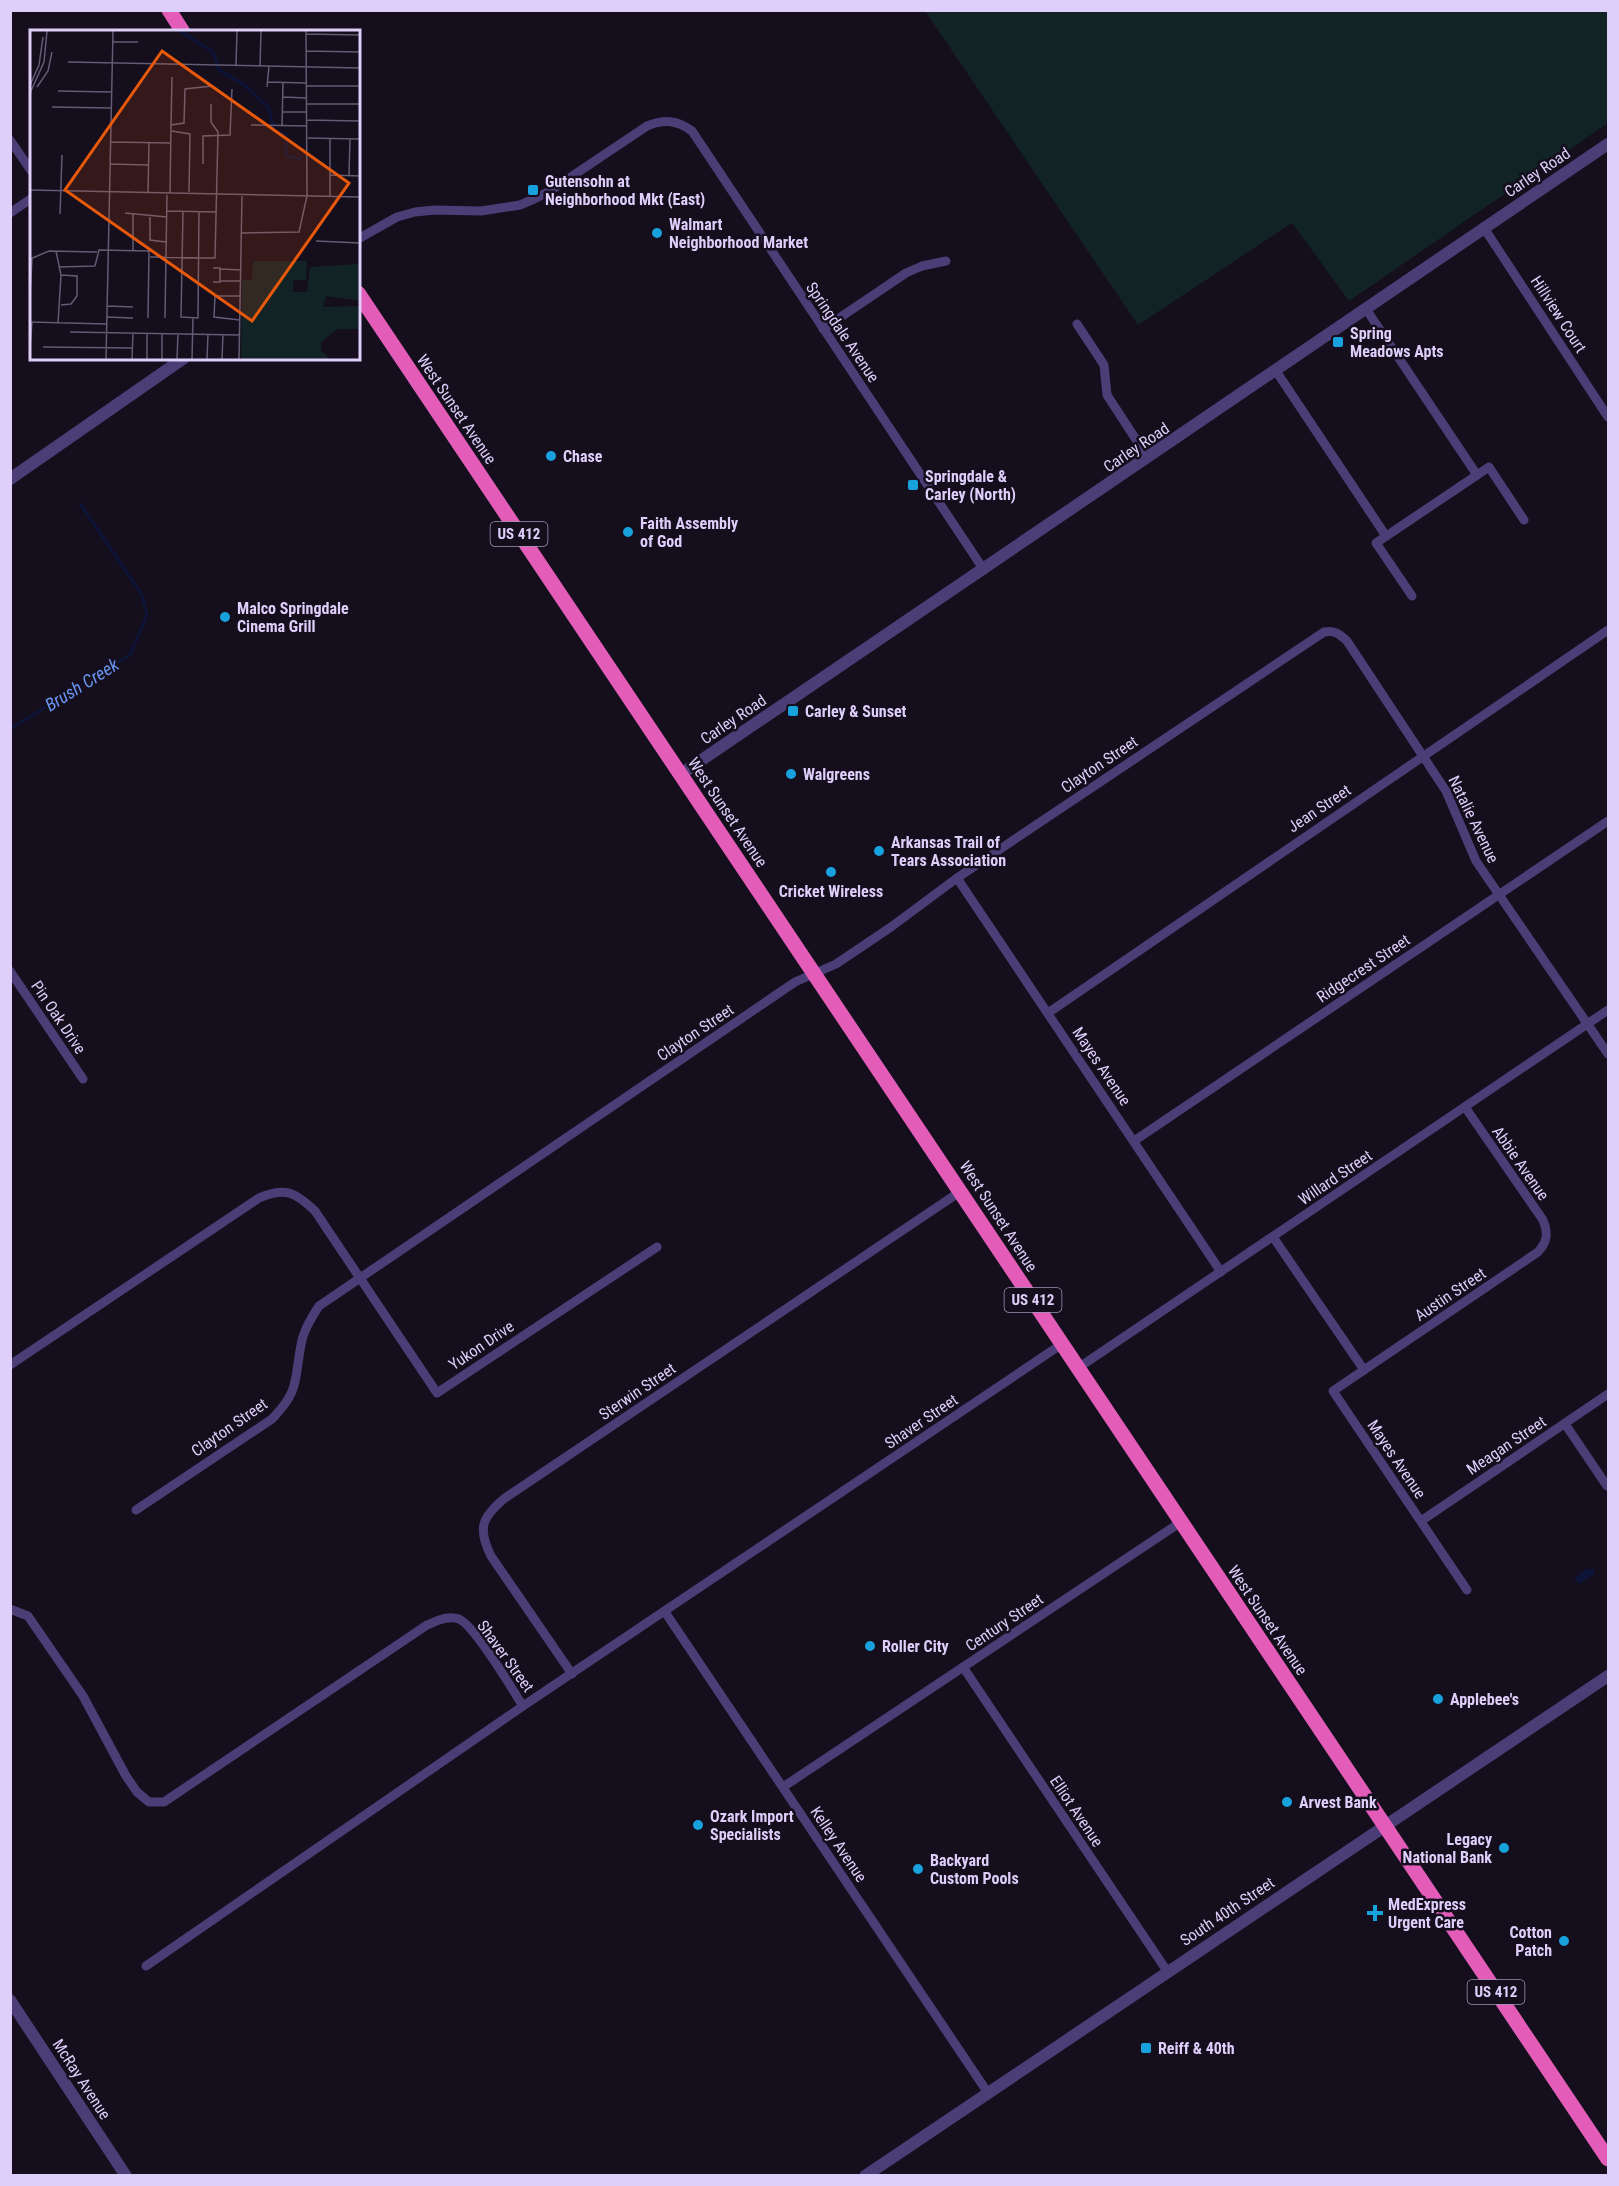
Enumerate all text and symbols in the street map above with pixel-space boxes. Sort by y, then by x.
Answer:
inset map [30,30,360,360]
street label: Carley Road [1501,144,1574,201]
place label: Gutensohn at Neighborhood Mkt (East) [545,172,705,209]
marker: Gutensohn at Neighborhood Mkt (East) [526,183,540,197]
place label: Walmart Neighborhood Market [669,215,808,252]
marker: Walmart Neighborhood Market [650,226,664,240]
street label: Hillview Court [1527,272,1591,357]
street label: Springdale Avenue [802,279,883,386]
place label: Spring Meadows Apts [1350,324,1444,361]
marker: Spring Meadows Apts [1331,335,1345,349]
street label: West Sunset Avenue [413,351,500,468]
street label: Carley Road [1100,419,1173,476]
place label: Chase [563,447,603,466]
marker: Chase [544,449,558,463]
place label: Springdale & Carley (North) [925,467,1016,504]
marker: Springdale & Carley (North) [906,478,920,492]
place label: Faith Assembly of God [640,514,738,551]
road number: US 412 [490,522,548,546]
marker: Faith Assembly of God [621,525,635,539]
place label: Malco Springdale Cinema Grill [237,599,349,636]
marker: Malco Springdale Cinema Grill [218,610,232,624]
water label: Brush Creek [41,653,123,715]
street label: Carley Road [697,691,770,748]
place label: Carley & Sunset [805,702,907,721]
marker: Carley & Sunset [786,704,800,718]
street label: Clayton Street [1057,732,1141,797]
street label: West Sunset Avenue [684,754,771,871]
place label: Walgreens [803,765,870,784]
marker: Walgreens [784,767,798,781]
street label: Natalie Avenue [1444,773,1503,866]
street label: Jean Street [1284,780,1355,836]
place label: Arkansas Trail of Tears Association [891,833,1006,870]
marker: Arkansas Trail of Tears Association [872,844,886,858]
marker: Cricket Wireless [824,865,838,879]
place label: Cricket Wireless [779,882,883,901]
street label: Ridgecrest Street [1313,930,1414,1007]
street label: Pin Oak Drive [27,977,90,1057]
street label: Clayton Street [653,1000,737,1065]
street label: Mayes Avenue [1068,1023,1135,1109]
street label: Abbie Avenue [1488,1123,1553,1204]
street label: Willard Street [1295,1146,1376,1209]
street label: West Sunset Avenue [956,1157,1041,1275]
street label: Austin Street [1411,1264,1490,1325]
road number: US 412 [1004,1288,1062,1312]
street label: Yukon Drive [445,1317,517,1374]
street label: Sterwin Street [595,1359,680,1424]
street label: Shaver Street [881,1390,962,1453]
street label: Clayton Street [188,1394,271,1461]
street label: Meagan Street [1463,1412,1550,1479]
street label: Mayes Avenue [1363,1416,1430,1502]
street label: West Sunset Avenue [1224,1562,1311,1679]
street label: Century Street [962,1589,1047,1655]
street label: Shaver Street [473,1617,538,1696]
place label: Roller City [882,1637,949,1656]
marker: Roller City [863,1639,877,1653]
place label: Applebee's [1450,1690,1519,1709]
marker: Applebee's [1431,1692,1445,1706]
street label: Elliot Avenue [1046,1772,1107,1850]
place label: Arvest Bank [1299,1793,1377,1812]
marker: Arvest Bank [1280,1795,1294,1809]
street label: Kelley Avenue [806,1803,871,1886]
place label: Ozark Import Specialists [710,1807,794,1844]
marker: Ozark Import Specialists [691,1818,705,1832]
place label: Legacy National Bank [1403,1830,1492,1867]
marker: Legacy National Bank [1497,1841,1511,1855]
place label: Backyard Custom Pools [930,1851,1019,1888]
marker: Backyard Custom Pools [911,1862,925,1876]
street label: South 40th Street [1177,1873,1278,1950]
place label: MedExpress Urgent Care [1388,1895,1466,1932]
marker: MedExpress Urgent Care [1366,1904,1384,1922]
place label: Cotton Patch [1510,1923,1552,1960]
marker: Cotton Patch [1557,1934,1571,1948]
road number: US 412 [1468,1980,1524,2004]
street label: McRay Avenue [49,2036,115,2123]
place label: Reiff & 40th [1158,2039,1235,2058]
marker: Reiff & 40th [1139,2041,1153,2055]

